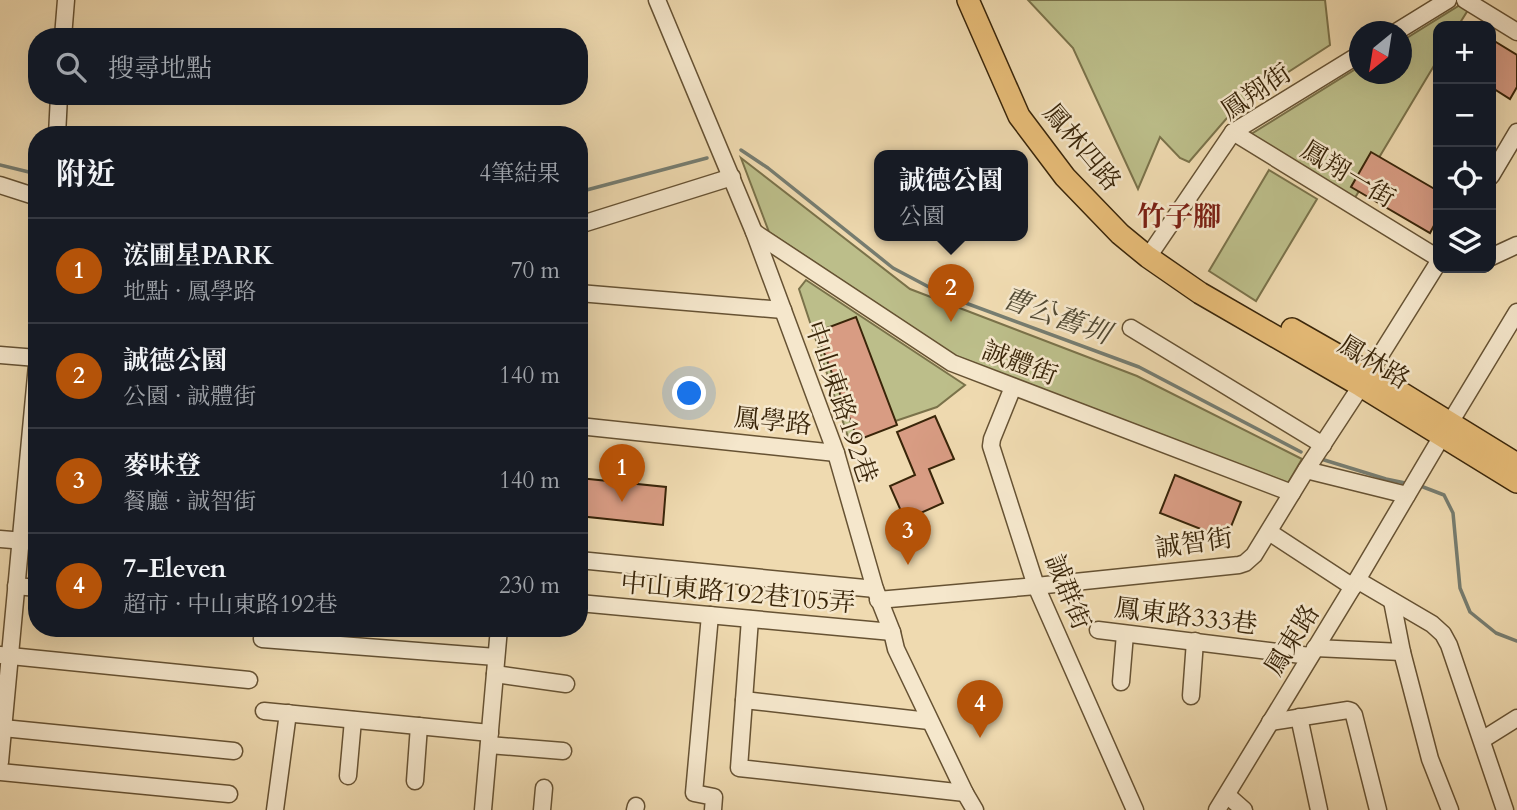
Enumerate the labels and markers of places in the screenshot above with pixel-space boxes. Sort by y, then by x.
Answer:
pin: 2 [928,264,974,322]
pin: 1 [599,444,645,502]
pin: 3 [885,507,931,565]
pin: 4 [957,680,1003,738]

